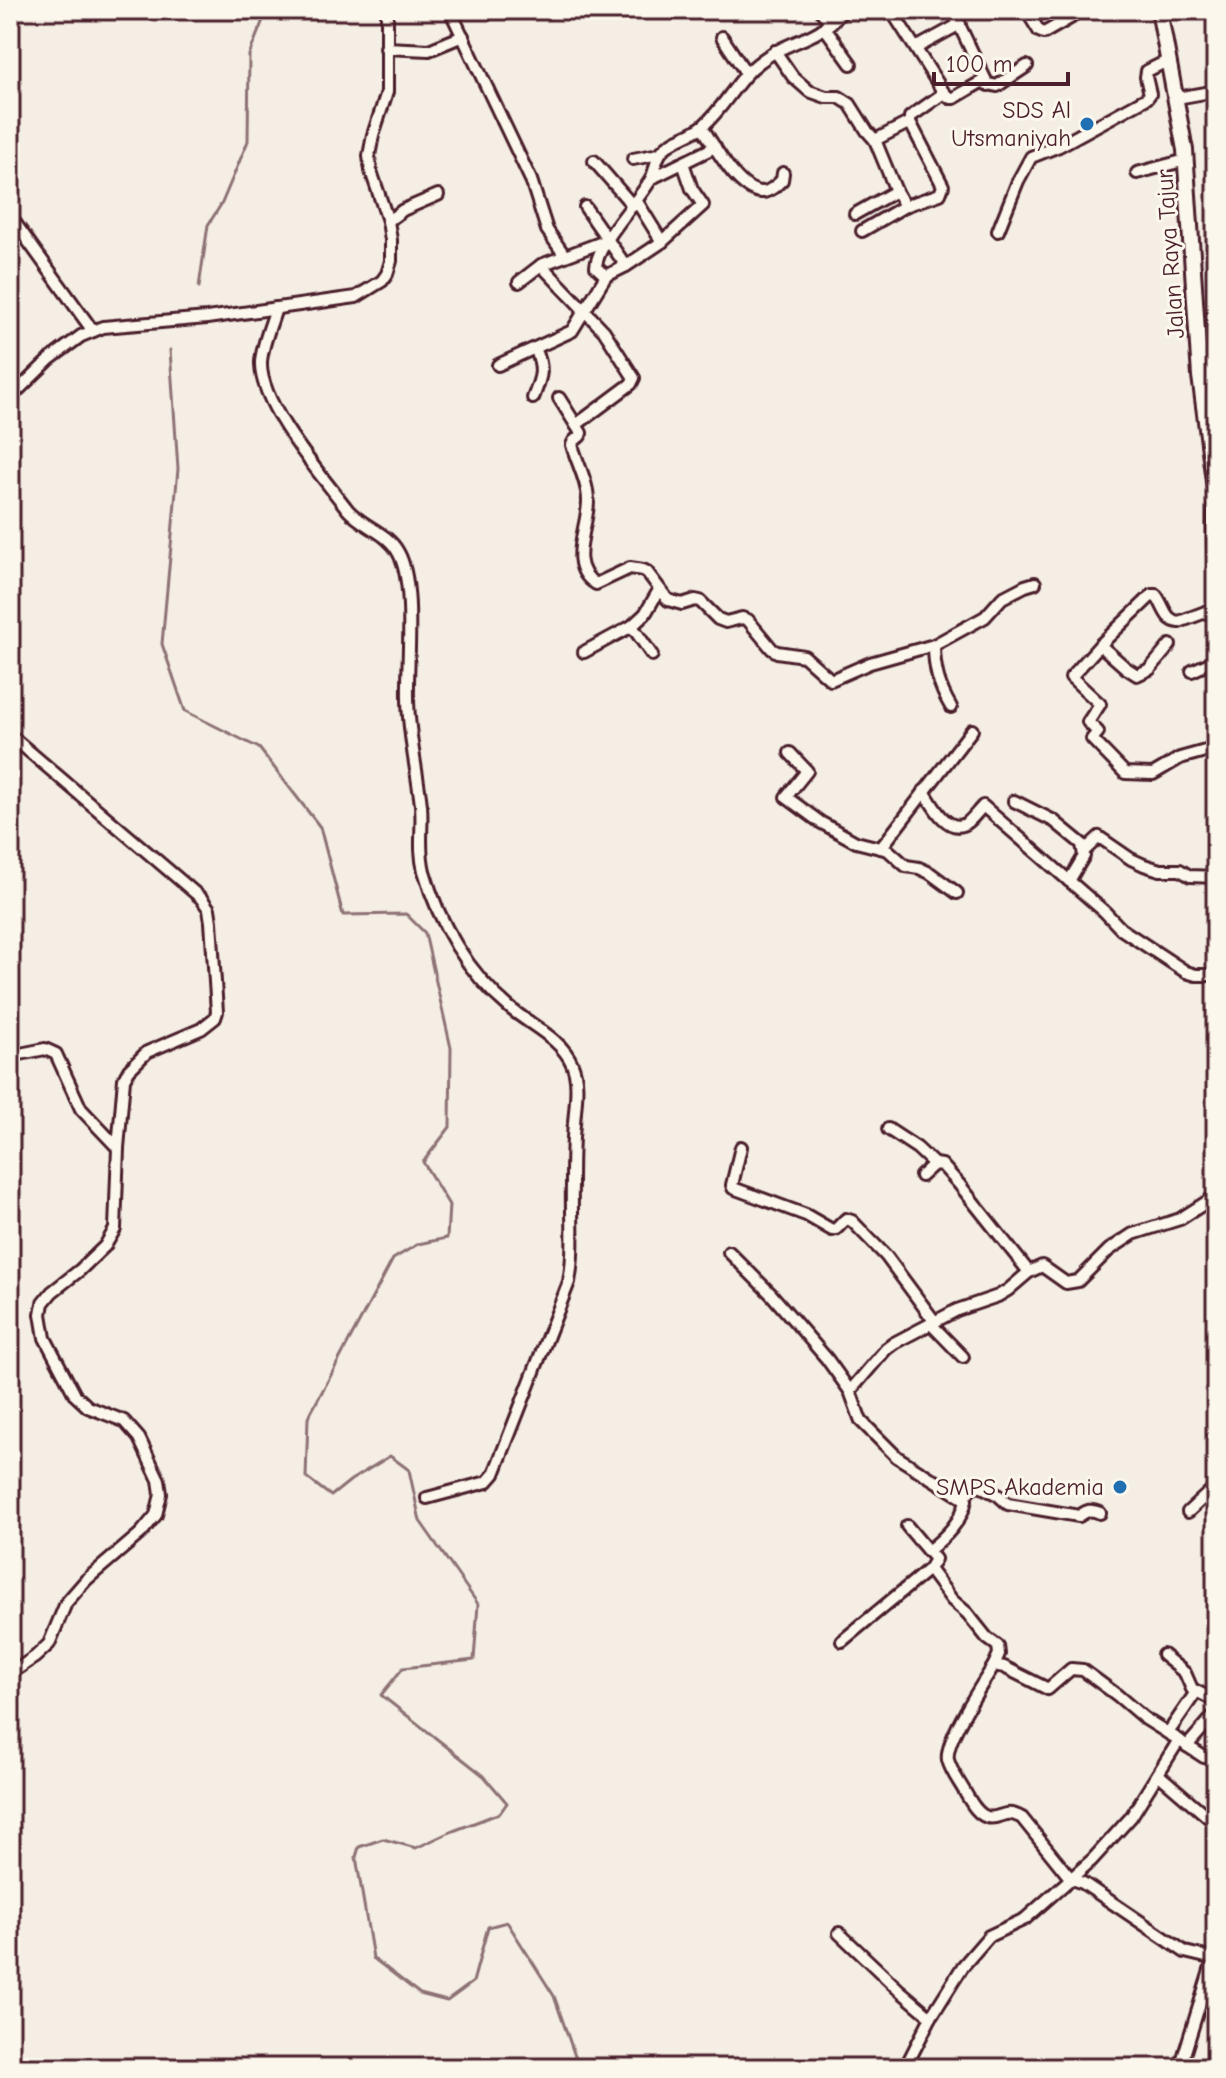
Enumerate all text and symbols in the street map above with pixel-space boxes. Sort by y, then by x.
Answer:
scale bar [934,36,1068,86]
text: 100 m [946,50,1013,78]
place label: SDS Al Utsmaniyah [951,96,1071,152]
marker: SDS Al Utsmaniyah [1078,115,1096,133]
street label: Jalan Raya Tajur [1150,168,1190,340]
place label: SMPS Akademia [936,1473,1104,1501]
marker: SMPS Akademia [1111,1478,1129,1496]

